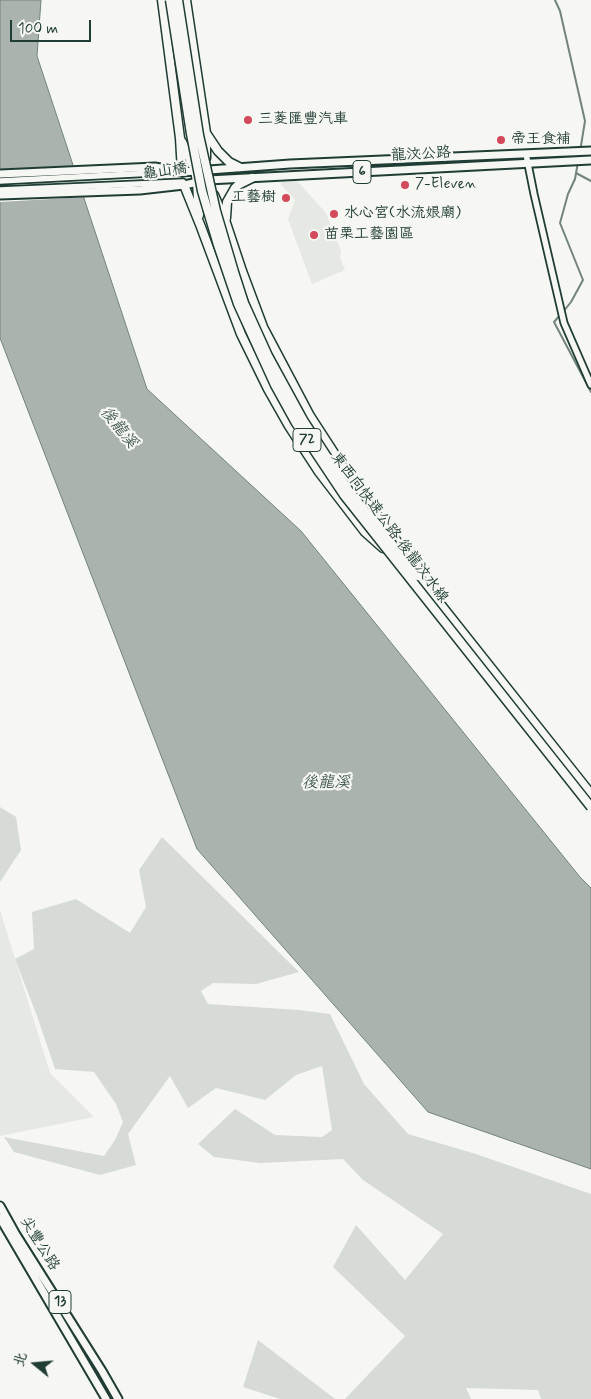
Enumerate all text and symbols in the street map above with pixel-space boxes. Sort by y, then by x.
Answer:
scale bar [12,10,94,42]
text: 100 m [18,19,58,39]
place label: 三菱匯豐汽車 [258,111,348,129]
marker: 三菱匯豐汽車 [242,114,254,126]
place label: 帝王食補 [511,131,571,149]
marker: 帝王食補 [495,134,507,146]
street label: 龍汶公路 [391,144,451,166]
street label: 龜山橋 [141,160,189,184]
road number: 6 [353,160,371,183]
place label: 7-Eleven [415,176,477,194]
marker: 7-Eleven [399,179,411,191]
place label: 工藝樹 [231,189,276,207]
marker: 工藝樹 [280,192,292,204]
place label: 水心宮(水流娘廟) [344,205,461,223]
marker: 水心宮(水流娘廟) [328,208,340,220]
place label: 苗栗工藝園區 [324,226,414,244]
marker: 苗栗工藝園區 [308,229,320,241]
water label: 後龍溪 [95,403,141,453]
road number: 72 [293,428,321,452]
street label: 東西向快速公路 後龍汶水線 [326,449,452,607]
water label: 後龍溪 [302,774,350,794]
street label: 尖豐公路 [15,1214,63,1274]
road number: 13 [49,1290,71,1314]
north arrow [10,1339,60,1389]
text: 北 [10,1350,31,1369]

